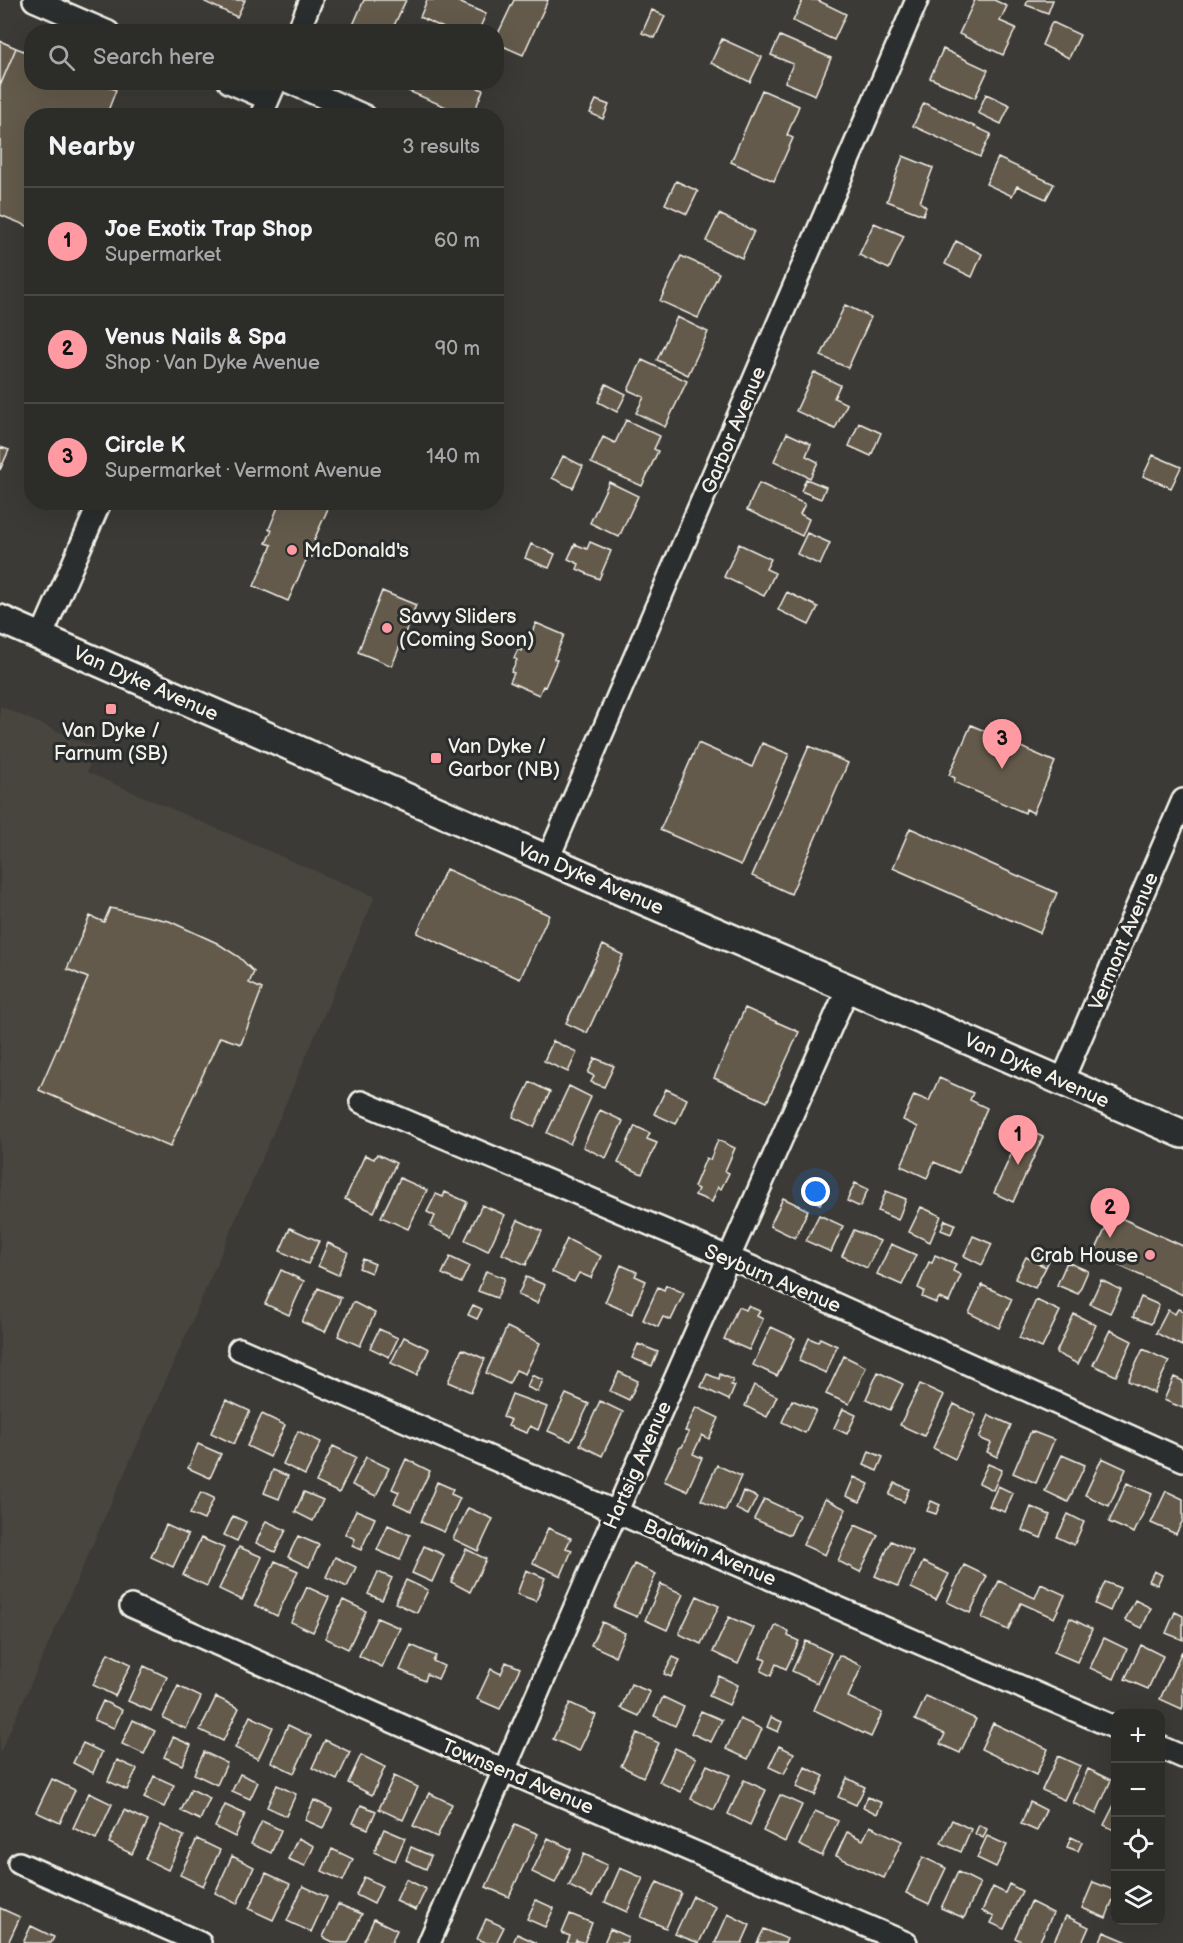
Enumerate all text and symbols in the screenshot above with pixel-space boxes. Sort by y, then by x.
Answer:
search box [24,24,504,90]
icon: search [45,41,78,74]
text: Search here [93,44,215,71]
text: Nearby [48,132,135,163]
text: 3 results [402,135,480,159]
text: Joe Exotix Trap Shop [105,216,313,243]
text: 1 [63,229,72,253]
text: 60 m [434,229,480,253]
text: Supermarket [105,243,221,267]
text: Venus Nails & Spa [105,324,287,351]
text: 2 [62,337,73,361]
text: 90 m [435,337,480,361]
text: Shop · Van Dyke Avenue [105,351,320,375]
street label: Garbor Avenue [696,363,772,498]
text: Circle K [105,432,185,459]
text: 3 [62,445,73,469]
text: 140 m [426,445,480,469]
text: Supermarket · Vermont Avenue [105,459,382,483]
place label: McDonald's [304,539,409,563]
marker: McDonald's [285,543,299,557]
place label: Savvy Sliders (Coming Soon) [399,605,534,652]
marker: Savvy Sliders (Coming Soon) [380,621,394,635]
street label: Van Dyke Avenue [69,641,222,727]
marker: Van Dyke / Farnum (SB) [104,702,118,716]
place label: Van Dyke / Farnum (SB) [54,719,168,766]
pin: 3 [982,720,1022,769]
place label: Van Dyke / Garbor (NB) [448,735,560,782]
marker: Van Dyke / Garbor (NB) [429,751,443,765]
street label: Van Dyke Avenue [514,837,667,921]
street label: Vermont Avenue [1084,869,1164,1014]
street label: Van Dyke Avenue [960,1028,1113,1114]
pin: 1 [998,1116,1038,1165]
your location [801,1177,830,1206]
pin: 2 [1090,1188,1130,1238]
street label: Seyburn Avenue [701,1239,845,1319]
place label: Crab House [1030,1244,1138,1268]
marker: Crab House [1143,1248,1157,1262]
street label: Hartsig Avenue [599,1397,677,1533]
street label: Baldwin Avenue [640,1514,780,1592]
map controls [1111,1709,1165,1925]
button: + [1111,1709,1165,1763]
street label: Townsend Avenue [438,1734,597,1820]
button: − [1111,1763,1165,1817]
button: locate [1111,1817,1165,1871]
button: layers [1111,1871,1165,1925]

